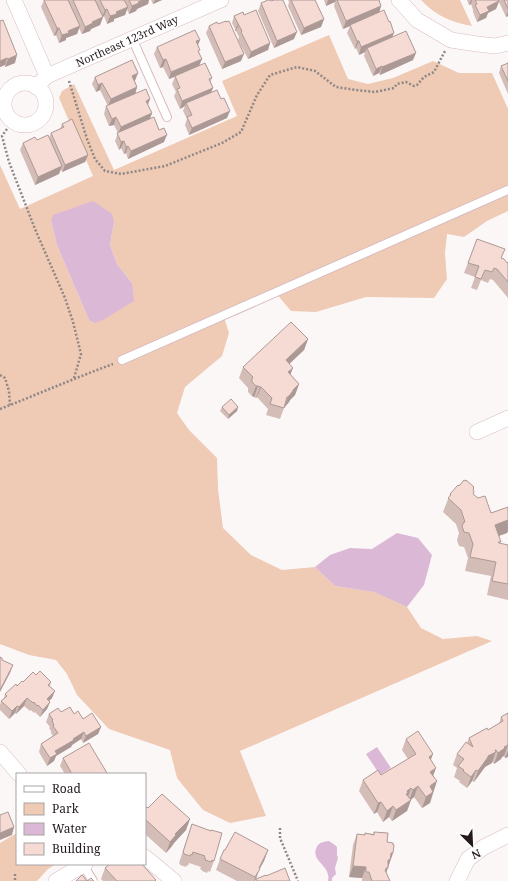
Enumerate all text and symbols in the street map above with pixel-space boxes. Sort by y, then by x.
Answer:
street label: Northeast 123rd Way [73,11,181,70]
legend [16,773,146,865]
text: Road [52,780,82,797]
text: Park [52,800,80,817]
text: Water [52,820,87,837]
north arrow [452,825,492,865]
text: Building [52,840,101,857]
text: N [469,846,483,863]

